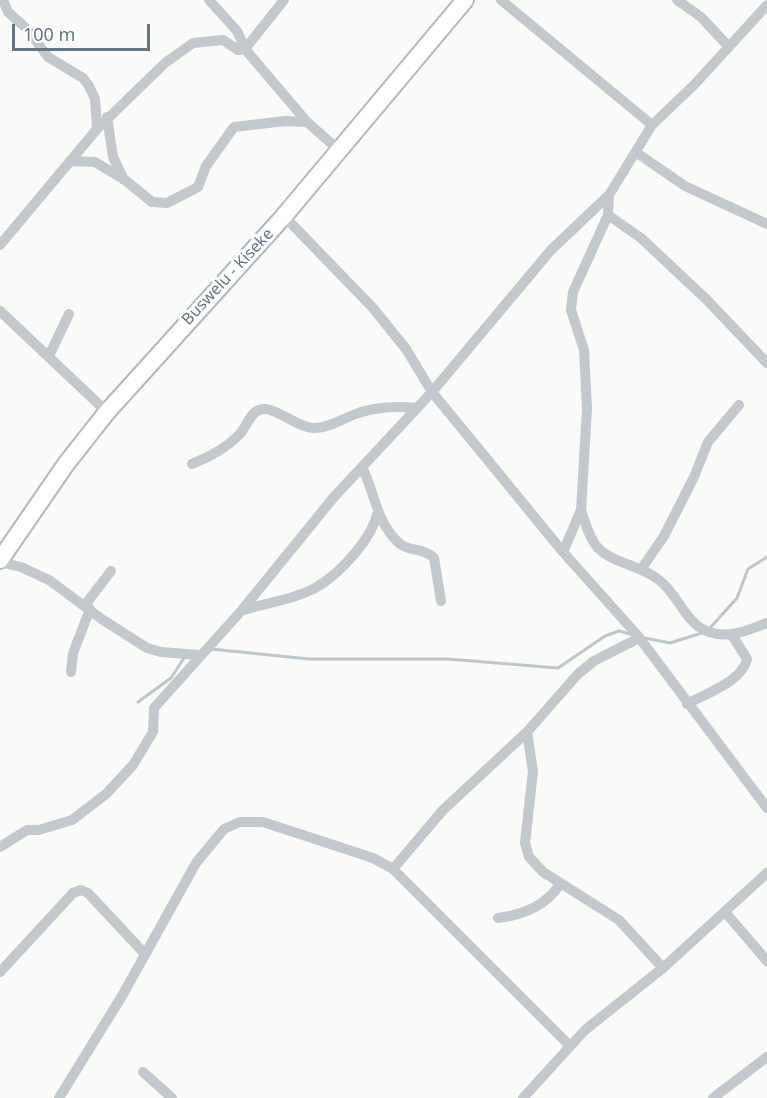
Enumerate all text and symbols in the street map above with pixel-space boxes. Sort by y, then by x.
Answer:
scale bar [15,12,153,50]
text: 100 m [23,22,75,46]
street label: Buswelu - Kiseke [178,225,278,329]

